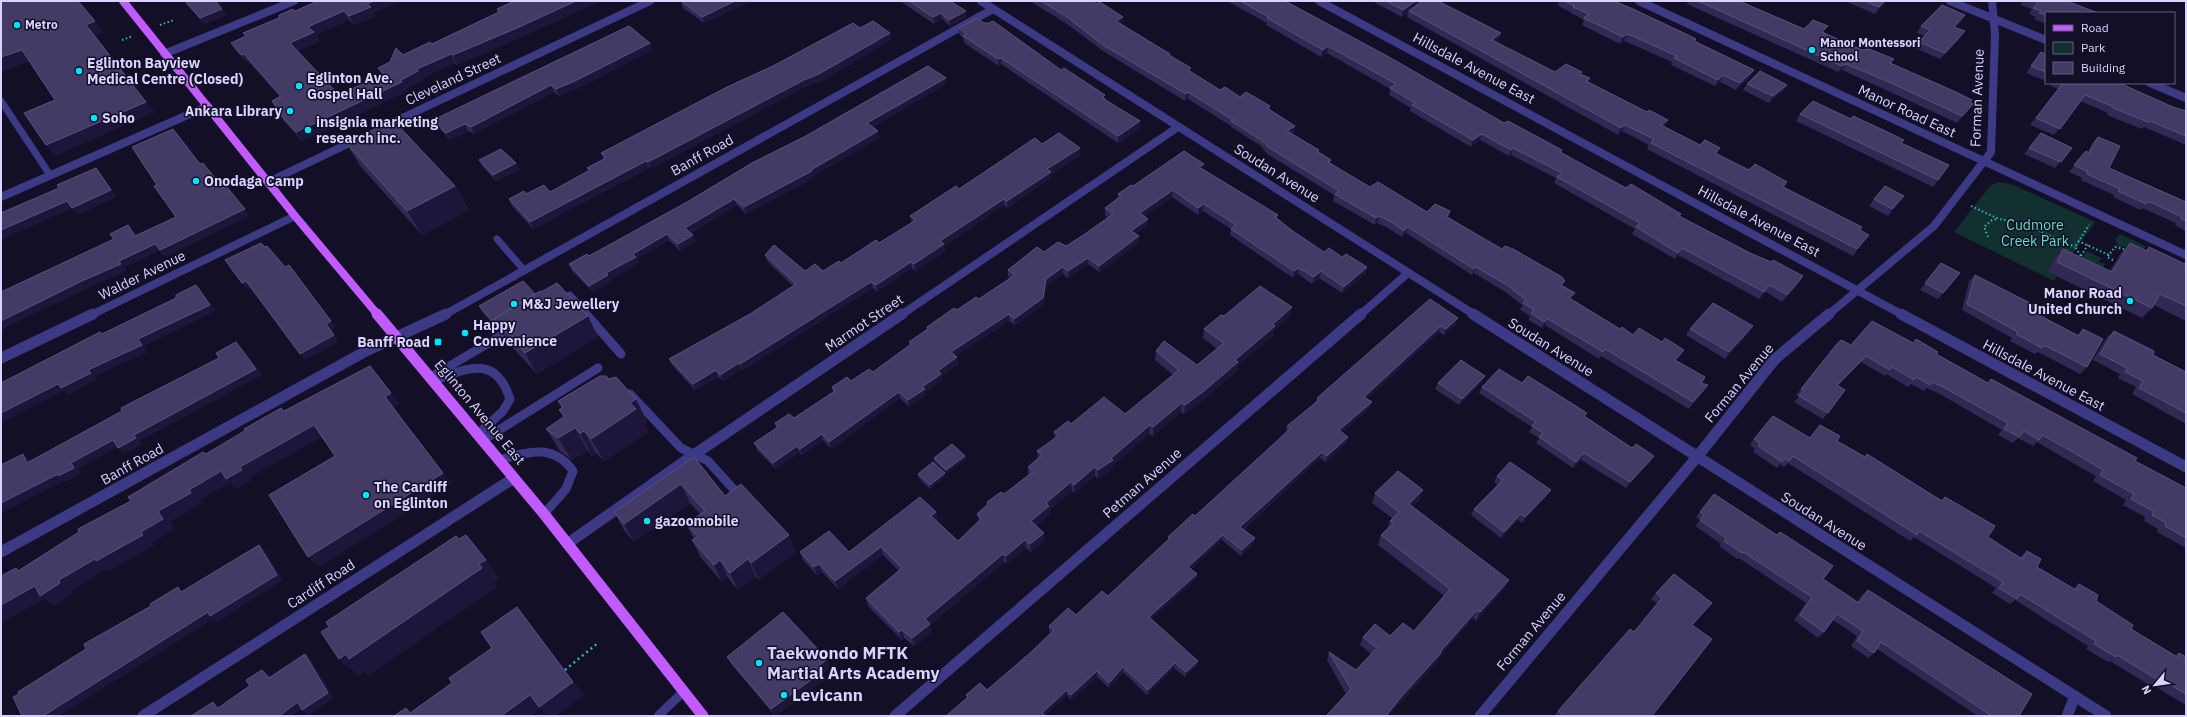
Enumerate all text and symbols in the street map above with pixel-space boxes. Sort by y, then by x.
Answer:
legend [2045,12,2175,84]
place label: Metro [25,17,58,32]
marker: Metro [12,20,22,30]
text: Road [2081,20,2109,35]
street label: Hillsdale Avenue East [1410,28,1538,108]
place label: Manor Montessori School [1820,35,1920,64]
text: Park [2081,40,2106,55]
marker: Manor Montessori School [1807,45,1817,55]
street label: Forman Avenue [1966,48,1988,147]
street label: Cleveland Street [402,49,504,109]
place label: Eglinton Bayview Medical Centre (Closed) [87,54,243,88]
text: Building [2081,60,2126,75]
marker: Eglinton Bayview Medical Centre (Closed) [74,66,84,76]
place label: Eglinton Ave. Gospel Hall [307,69,393,103]
street label: Manor Road East [1855,80,1959,142]
marker: Eglinton Ave. Gospel Hall [294,81,304,91]
place label: Ankara Library [185,102,283,120]
marker: Ankara Library [285,106,295,116]
place label: Soho [102,109,135,127]
marker: Soho [89,113,99,123]
place label: insignia marketing research inc. [316,113,438,147]
marker: insignia marketing research inc. [303,125,313,135]
street label: Banff Road [667,130,737,180]
street label: Soudan Avenue [1231,140,1323,207]
place label: Onodaga Camp [204,172,304,190]
marker: Onodaga Camp [191,176,201,186]
street label: Hillsdale Avenue East [1695,181,1823,261]
park label: Cudmore Creek Park [2001,216,2070,250]
street label: Walder Avenue [96,246,189,304]
place label: Manor Road United Church [2028,284,2122,318]
street label: Marmot Street [821,290,907,356]
place label: M&J Jewellery [522,295,620,313]
marker: Manor Road United Church [2125,296,2135,306]
marker: M&J Jewellery [509,299,519,309]
street label: Soudan Avenue [1505,314,1597,381]
place label: Happy Convenience [473,316,557,350]
marker: Happy Convenience [460,328,470,338]
place label: Banff Road [357,333,430,351]
street label: Hillsdale Avenue East [1980,335,2108,415]
marker: Banff Road [433,337,443,347]
street label: Forman Avenue [1701,339,1778,426]
street label: Eglinton Avenue East [431,356,529,468]
street label: Banff Road [97,439,167,489]
street label: Petman Avenue [1099,444,1185,522]
place label: The Cardiff on Eglinton [374,478,448,512]
street label: Soudan Avenue [1778,488,1870,555]
marker: The Cardiff on Eglinton [361,490,371,500]
place label: gazoomobile [655,512,739,530]
marker: gazoomobile [642,516,652,526]
street label: Cardiff Road [284,555,358,613]
street label: Forman Avenue [1493,587,1570,674]
place label: Taekwondo MFTK Martial Arts Academy [767,642,940,684]
marker: Taekwondo MFTK Martial Arts Academy [754,658,764,668]
north arrow [2135,665,2175,705]
text: N [2138,683,2154,697]
place label: Levicann [792,684,863,706]
marker: Levicann [779,690,789,700]

